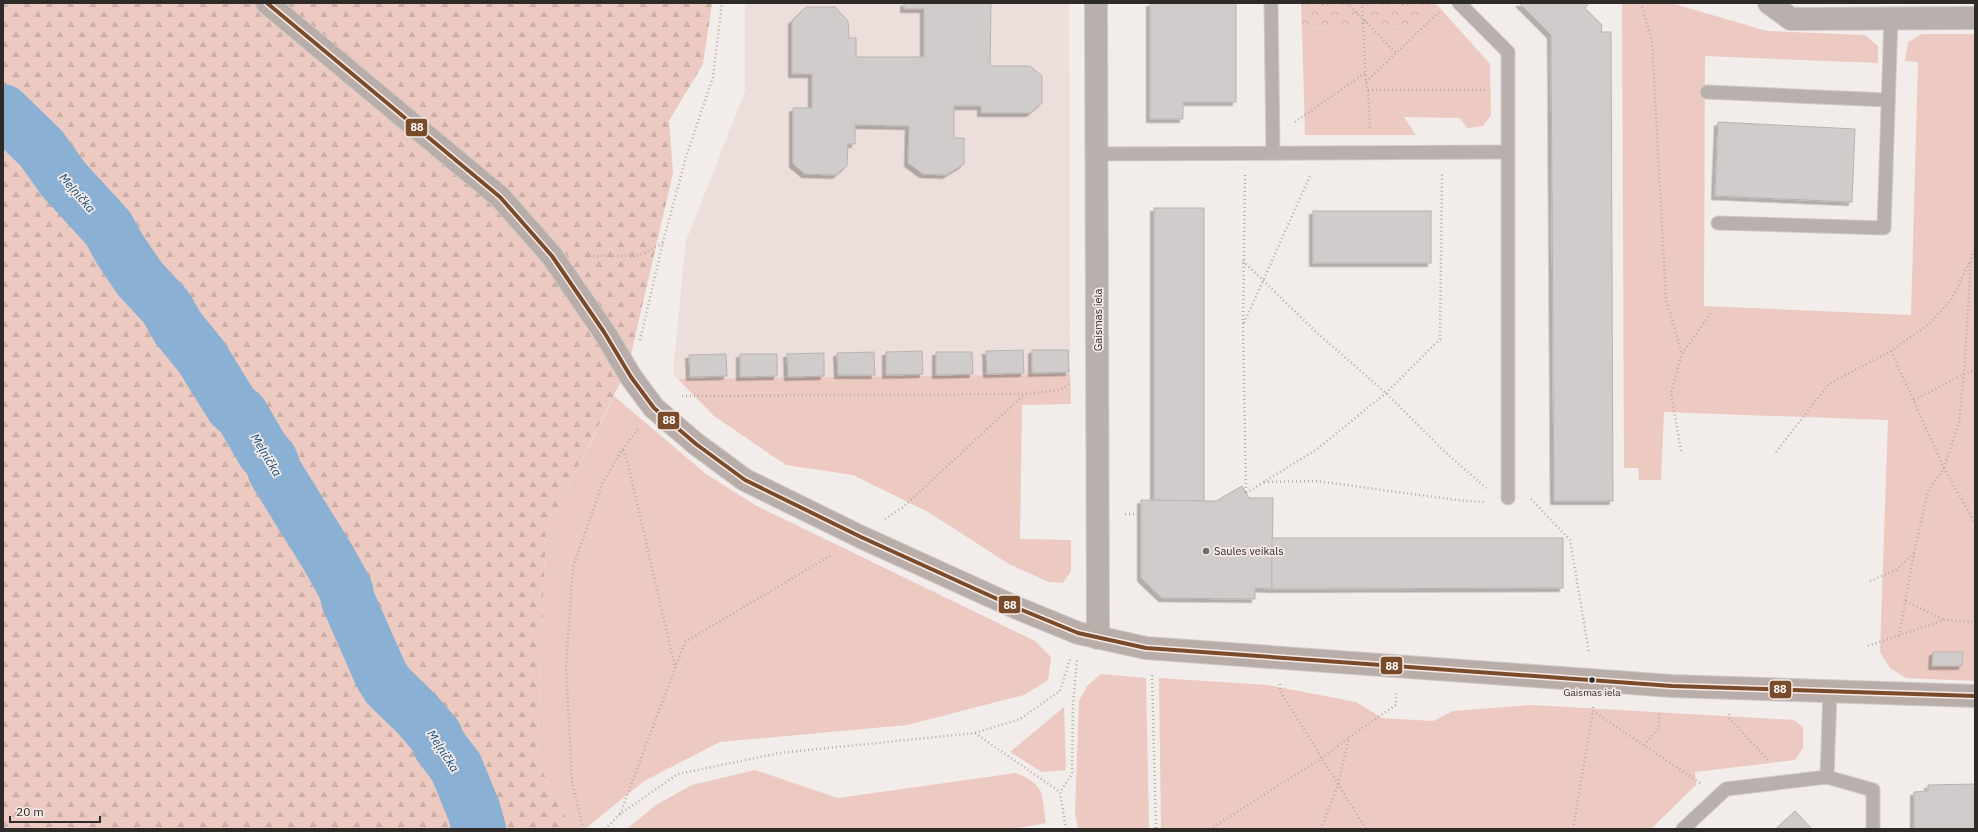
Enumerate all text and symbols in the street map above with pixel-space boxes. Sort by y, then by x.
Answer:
line badge: 88 [405,118,428,137]
text: 88 [410,120,424,134]
water label: Meļņička [56,170,99,216]
street label: Gaismas iela [1091,289,1105,351]
line badge: 88 [657,411,680,430]
text: 88 [662,413,676,427]
water label: Meļņička [248,431,285,479]
place label: Saules veikals [1214,544,1284,558]
marker: Saules veikals [1201,546,1211,556]
line badge: 88 [998,595,1021,614]
text: 88 [1003,598,1017,612]
line badge: 88 [1380,656,1403,675]
text: 88 [1385,659,1399,673]
marker: Gaismas iela [1587,675,1597,685]
line badge: 88 [1769,680,1792,699]
text: 88 [1773,682,1787,696]
place label: Gaismas iela [1563,686,1621,699]
water label: Meļņička [424,727,463,775]
scale bar [10,798,100,824]
text: 20 m [16,804,44,819]

